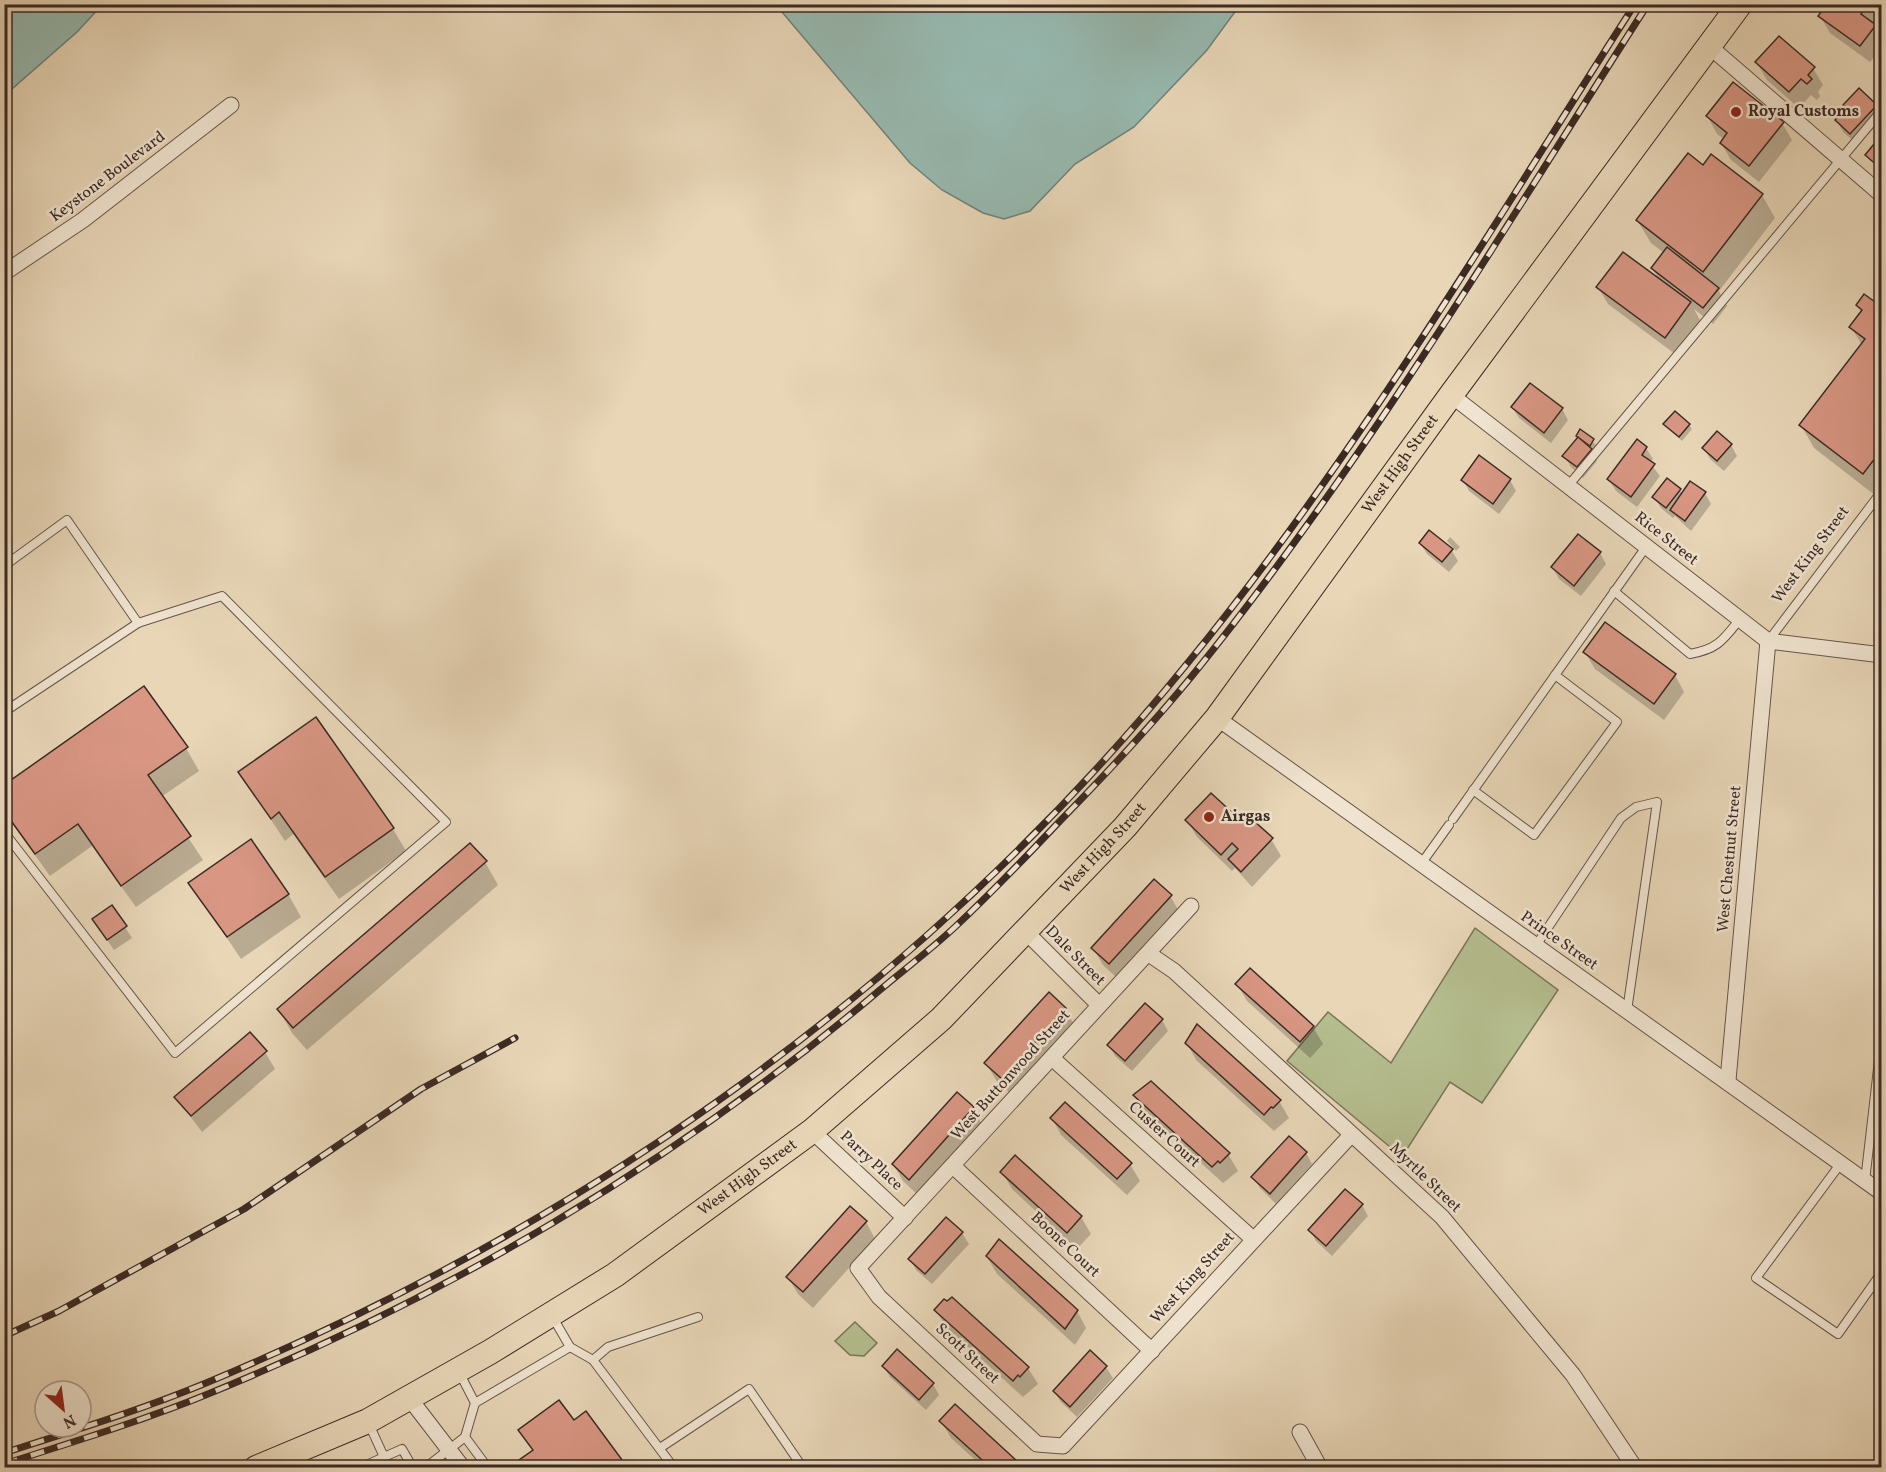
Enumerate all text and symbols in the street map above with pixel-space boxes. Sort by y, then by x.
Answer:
place label: Royal Customs [1748,101,1859,123]
marker: Royal Customs [1729,105,1743,119]
street label: Keystone Boulevard [46,126,170,228]
street label: West High Street [1357,410,1444,519]
street label: West King Street [1767,502,1855,608]
street label: Rice Street [1629,507,1703,571]
street label: West Chestnut Street [1713,784,1747,933]
street label: West High Street [1055,798,1152,899]
place label: Airgas [1221,806,1270,828]
marker: Airgas [1202,810,1216,824]
street label: Prince Street [1516,906,1603,976]
street label: Dale Street [1040,921,1110,991]
street label: West Buttonwood Street [946,1005,1076,1145]
street label: Custer Court [1123,1097,1205,1173]
street label: Parry Place [835,1126,907,1196]
street label: West High Street [694,1134,802,1222]
street label: Myrtle Street [1384,1138,1466,1218]
street label: Boone Court [1025,1207,1105,1283]
street label: West King Street [1146,1227,1240,1329]
street label: Scott Street [930,1318,1004,1390]
north arrow [33,1379,93,1439]
text: N [58,1408,79,1433]

